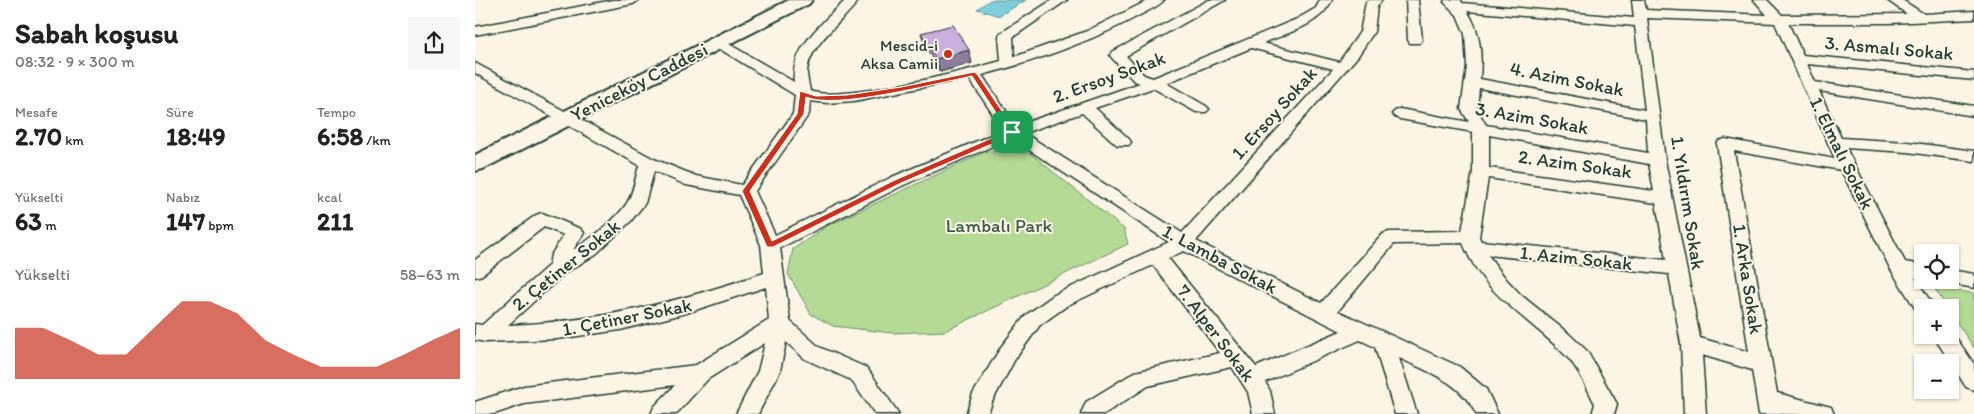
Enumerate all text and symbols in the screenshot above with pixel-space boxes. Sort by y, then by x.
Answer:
text: Sabah koşusu [15,16,179,50]
button: share [408,17,460,69]
street label: 3. Asmalı Sokak [1824,31,1955,65]
place label: Mescid-i Aksa Camii [861,36,938,73]
street label: Yeniceköy Caddesi [567,37,711,127]
street label: 2. Ersoy Sokak [1050,46,1169,108]
marker: Mescid-i Aksa Camii [942,48,954,60]
text: 08:32 · 9 × 300 m [15,52,135,71]
street label: 4. Azim Sokak [1508,57,1626,101]
street label: 1. Ersoy Sokak [1226,62,1322,164]
street label: 1. Elmalı Sokak [1805,93,1879,213]
street label: 3. Azim Sokak [1474,97,1591,139]
text: Mesafe [15,104,58,121]
text: Süre [166,104,194,121]
text: Tempo [317,104,356,121]
pin [991,111,1033,153]
icon: arrive [998,118,1026,146]
text: 2.70 [15,121,62,151]
text: 18:49 [166,121,226,151]
text: 6:58 [317,121,363,151]
text: km [62,132,84,149]
text: /km [363,132,391,149]
street label: 1. Yıldırım Sokak [1666,134,1710,272]
street label: 2. Azim Sokak [1517,145,1633,183]
text: Yükselti [15,189,63,206]
text: Nabız [166,189,200,206]
text: kcal [317,189,342,206]
text: 63 [15,206,42,236]
text: 147 [166,206,205,236]
text: 211 [317,206,353,236]
street label: 2. Çetiner Sokak [507,214,625,316]
park label: Lambalı Park [946,214,1053,237]
text: m [42,217,57,234]
text: bpm [205,217,234,234]
street label: 1. Lamba Sokak [1159,219,1281,299]
street label: 1. Arka Sokak [1728,222,1768,336]
street label: 1. Azim Sokak [1519,241,1634,275]
map controls [1914,244,1959,399]
button: locate [1914,244,1959,289]
text: Yükselti [15,265,70,284]
text: 58–63 m [400,265,460,284]
street label: 7. Alper Sokak [1172,280,1260,386]
street label: 1. Çetiner Sokak [560,293,694,341]
button: + [1914,299,1959,344]
button: − [1914,354,1959,399]

